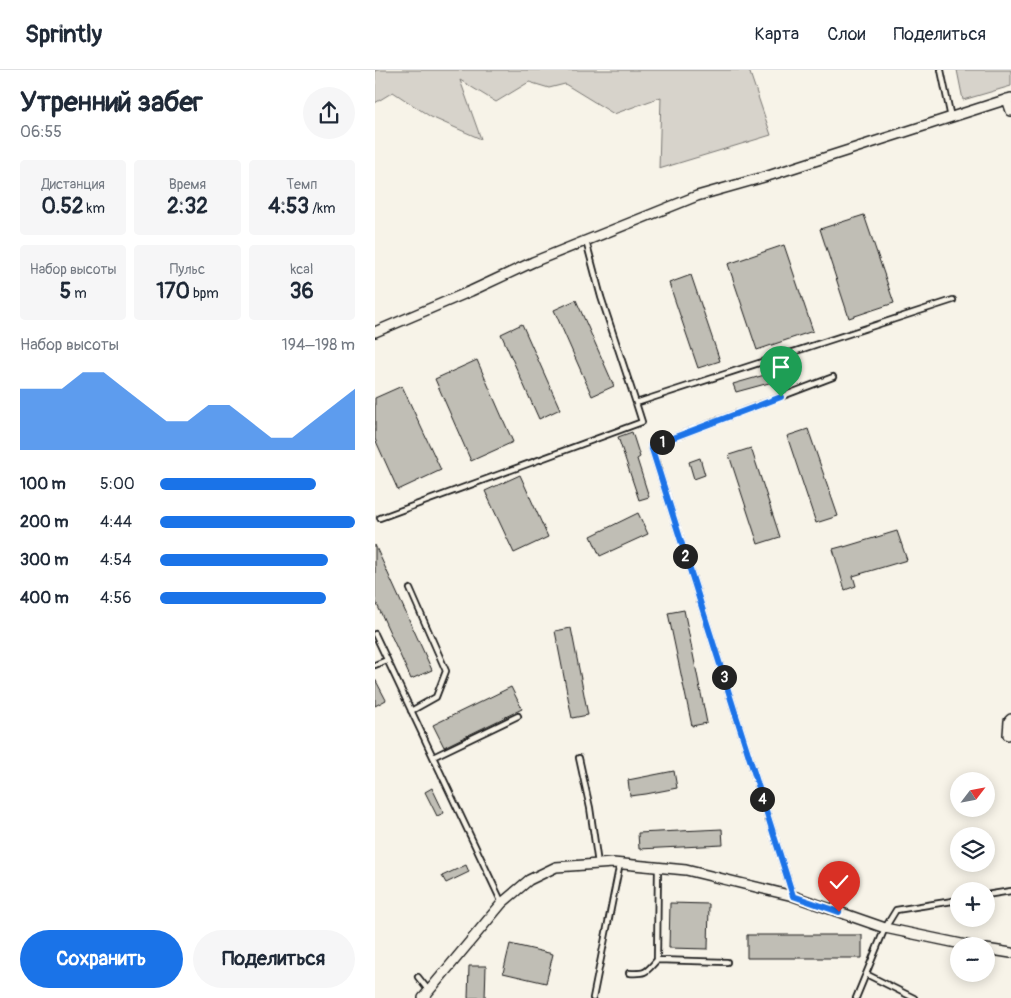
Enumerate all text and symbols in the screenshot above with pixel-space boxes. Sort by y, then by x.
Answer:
text: Sprintly [25,20,102,49]
text: Карта [755,23,799,46]
text: Слои [827,23,865,46]
text: Поделиться [893,23,986,46]
text: Утренний забег [20,85,203,120]
button: share [303,87,355,139]
text: 06:55 [20,122,62,142]
text: Дистанция [41,176,105,193]
text: Время [169,176,206,193]
text: Темп [286,176,317,193]
text: 0.52 [41,193,84,220]
text: 2:32 [167,193,208,220]
text: 4:53 [268,193,309,220]
text: km [84,200,105,217]
text: /km [309,200,335,217]
text: Набор высоты [30,261,117,278]
text: Пульс [170,261,205,278]
text: kcal [290,261,313,278]
text: 5 [60,278,71,305]
text: 170 [156,278,190,305]
text: 36 [290,278,314,305]
text: m [71,285,87,302]
text: bpm [190,285,219,302]
text: Набор высоты [20,335,119,355]
text: 194–198 m [282,335,355,355]
pin [760,346,802,397]
icon: arrive [767,353,795,381]
pin: 1 [649,430,675,454]
text: 1 [660,434,665,451]
text: 100 m [20,474,66,494]
text: 5:00 [100,474,135,494]
text: 200 m [20,512,68,532]
text: 4:44 [100,512,132,532]
pin: 2 [673,544,697,568]
text: 2 [682,548,689,565]
text: 300 m [20,550,68,570]
text: 4:54 [100,550,132,570]
text: 400 m [20,588,69,608]
text: 4:56 [100,588,132,608]
pin: 3 [711,664,737,690]
text: 3 [721,669,728,686]
north arrow [950,772,995,818]
map controls [950,772,995,982]
pin: 4 [749,786,775,812]
text: 4 [758,791,767,808]
button: layers [950,827,995,872]
pin [818,861,860,912]
icon: check [825,868,853,896]
button: + [950,882,995,927]
button: Сохранить [20,930,183,988]
button: Поделиться [193,930,355,988]
button: − [950,937,995,982]

